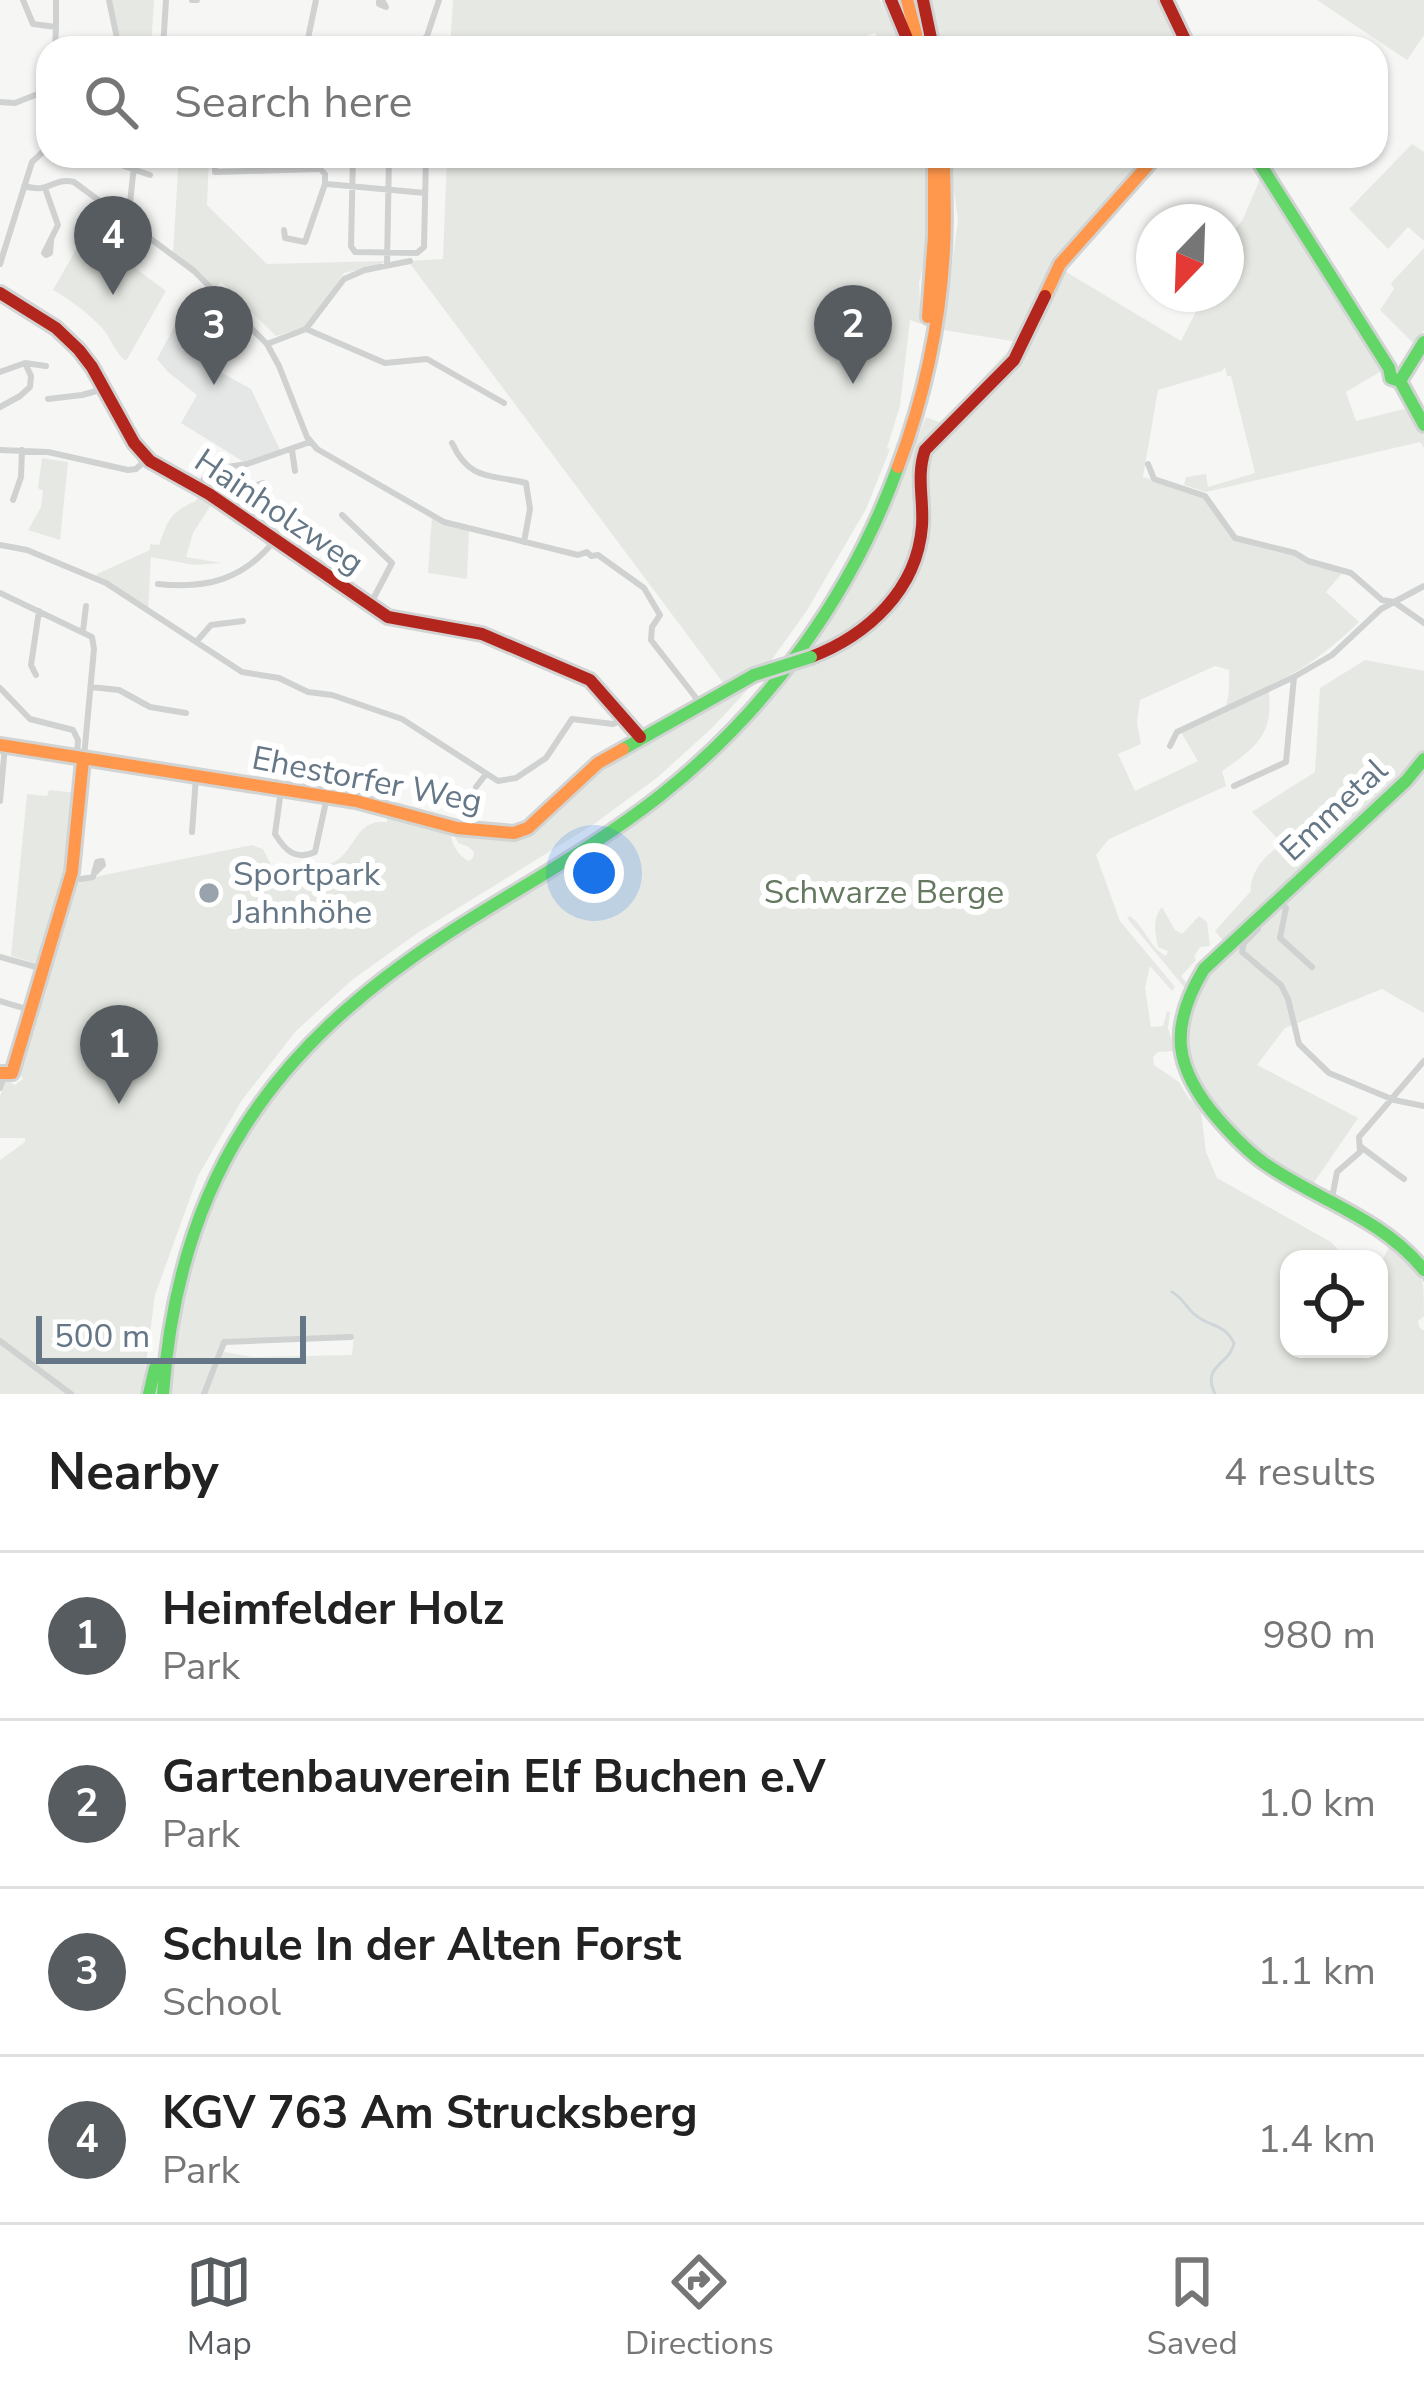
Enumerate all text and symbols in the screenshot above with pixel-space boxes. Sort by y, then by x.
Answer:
search box [36,36,1388,168]
icon: search [78,69,144,135]
text: Search here [174,72,413,133]
pin: 4 [74,196,152,295]
north arrow [1136,204,1244,312]
pin: 2 [814,285,892,384]
pin: 3 [175,286,253,385]
street label: Hainholzweg [185,439,373,585]
street label: Ehestorfer Weg [248,736,486,824]
street label: Emmetal [1270,748,1398,871]
your location [564,843,624,903]
place label: Sportpark Jahnhöhe [232,852,381,935]
park label: Schwarze Berge [764,870,1004,915]
marker: Sportpark Jahnhöhe [196,880,222,906]
pin: 1 [80,1005,158,1104]
map controls [1280,1250,1388,1358]
button: locate [1280,1250,1388,1358]
scale bar [36,1310,306,1363]
text: 500 m [54,1314,150,1359]
text: Nearby [48,1437,219,1507]
text: 4 results [1224,1446,1376,1499]
text: Heimfelder Holz [162,1579,504,1640]
text: 1 [75,1609,99,1662]
text: 980 m [1262,1609,1376,1662]
text: Park [162,1640,240,1693]
text: Gartenbauverein Elf Buchen e.V [162,1747,825,1808]
text: 2 [75,1777,99,1830]
text: 1.0 km [1257,1777,1376,1830]
text: Park [162,1808,240,1861]
text: Schule In der Alten Forst [162,1915,681,1976]
text: 3 [75,1945,99,1998]
text: 1.1 km [1257,1945,1376,1998]
text: School [162,1976,281,2029]
text: KGV 763 Am Strucksberg [162,2083,698,2144]
text: 4 [75,2113,99,2166]
text: 1.4 km [1257,2113,1376,2166]
text: Park [162,2144,240,2197]
tab: Map [186,2249,252,2366]
tab: Directions [625,2249,774,2366]
tab: Saved [1146,2249,1238,2366]

